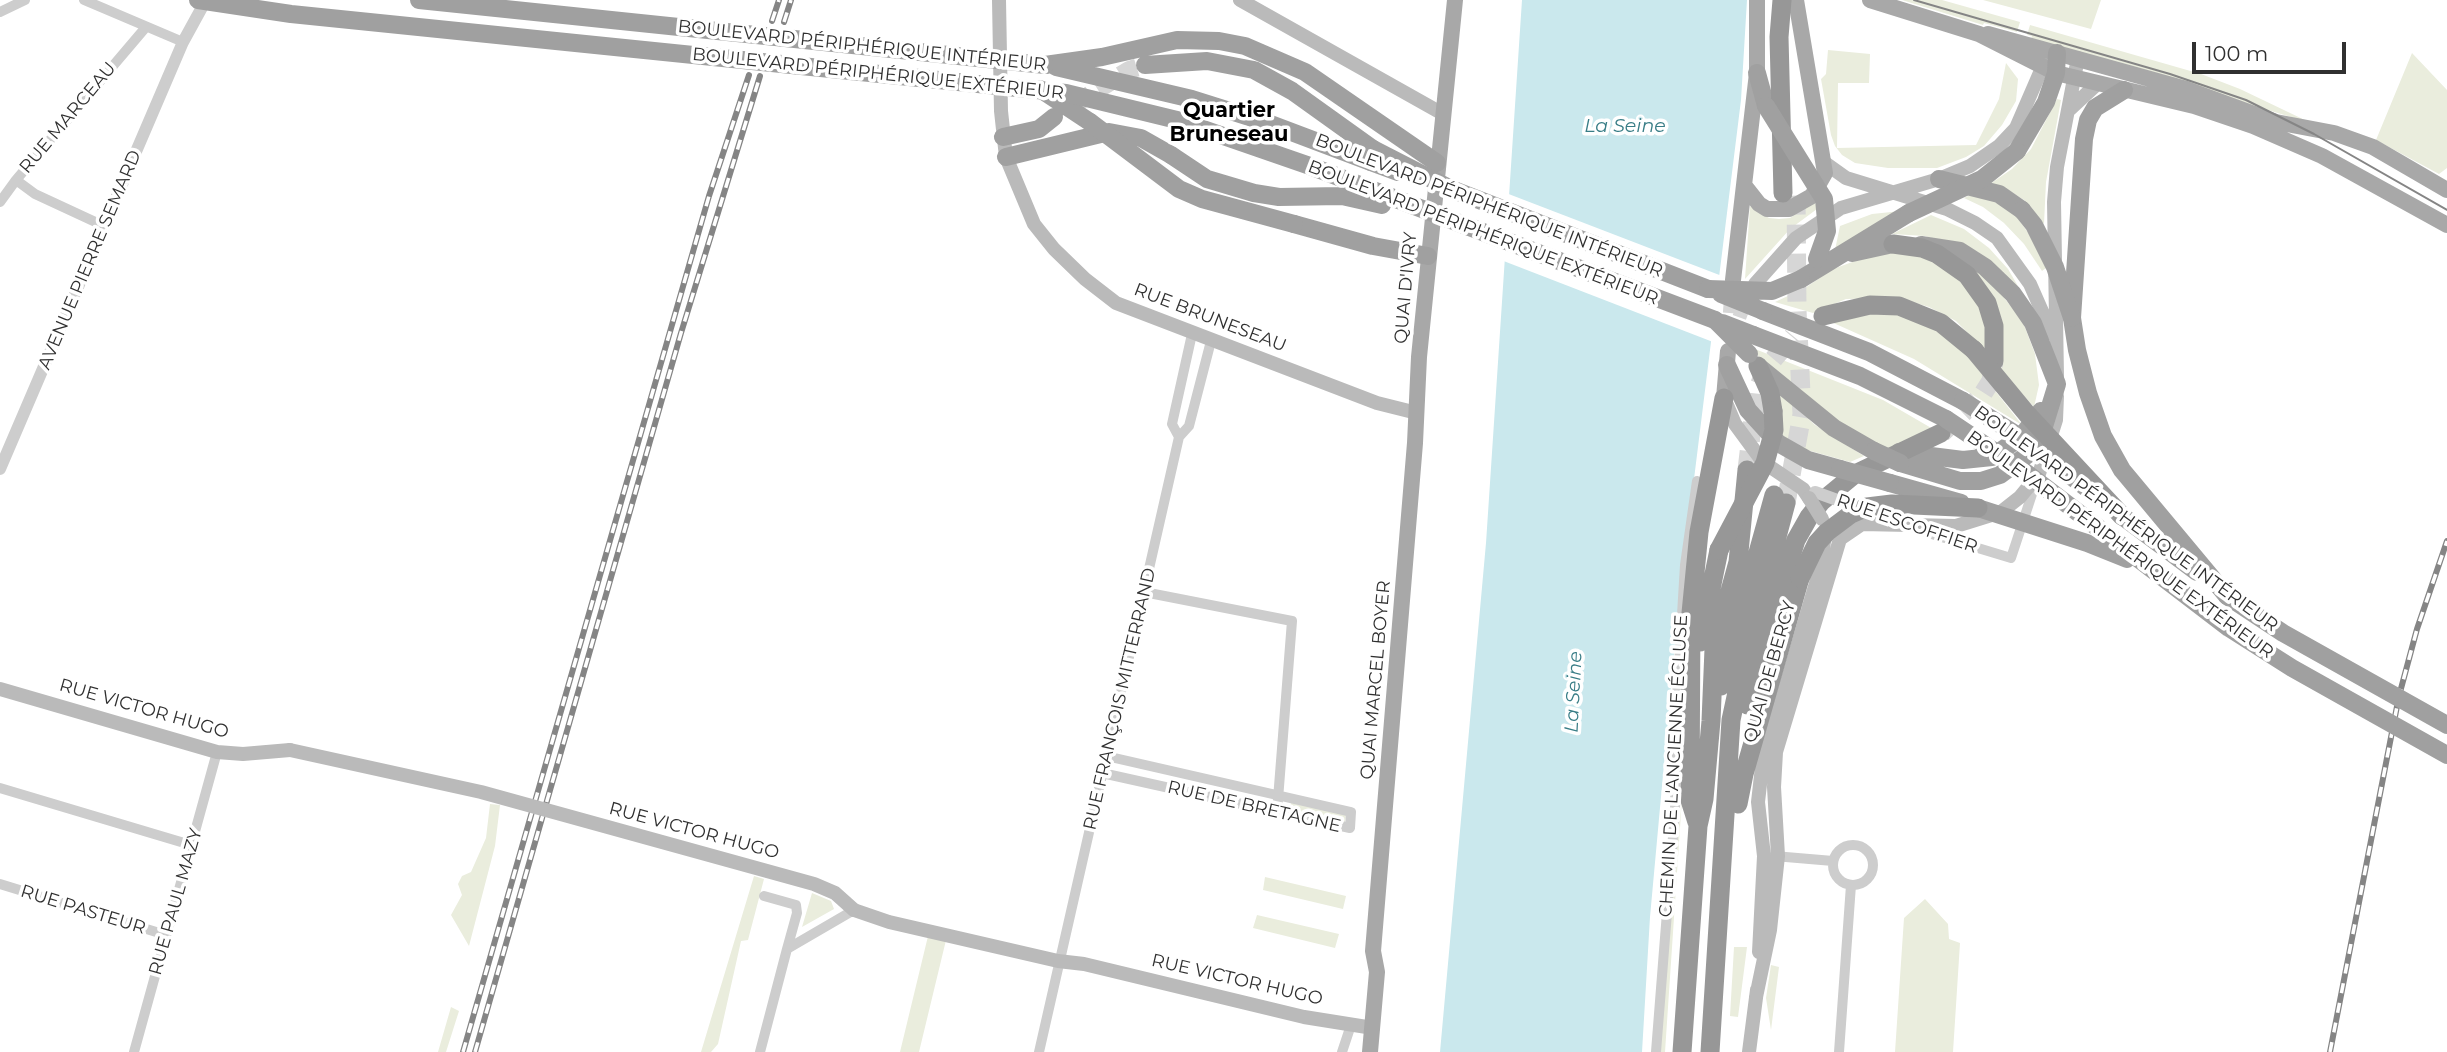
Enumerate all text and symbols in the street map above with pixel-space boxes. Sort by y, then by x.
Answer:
street label: BOULEVARD PÉRIPHÉRIQUE INTÉRIEUR [677,16,1047,76]
scale bar [2195,28,2349,72]
text: 100 m [2205,41,2268,66]
street label: BOULEVARD PÉRIPHÉRIQUE EXTÉRIEUR [691,44,1065,104]
street label: RUE MARCEAU [15,58,121,178]
district label: Quartier Bruneseau [1170,98,1288,148]
water label: La Seine [1584,115,1666,137]
street label: BOULEVARD PÉRIPHÉRIQUE INTÉRIEUR [1312,130,1666,282]
street label: AVENUE PIERRE SEMARD [34,147,146,373]
street label: BOULEVARD PÉRIPHÉRIQUE EXTÉRIEUR [1305,156,1661,310]
street label: QUAI D'IVRY [1390,231,1422,345]
street label: RUE BRUNESEAU [1131,279,1289,357]
street label: BOULEVARD PÉRIPHÉRIQUE INTÉRIEUR [1970,401,2282,637]
street label: BOULEVARD PÉRIPHÉRIQUE EXTÉRIEUR [1963,427,2277,663]
street label: RUE ESCOFFIER [1834,490,1980,558]
street label: RUE FRANÇOIS MITTERRAND [1079,566,1161,832]
street label: QUAI MARCEL BOYER [1357,580,1395,780]
street label: QUAI DE BERCY [1739,599,1801,745]
street label: CHEMIN DE L'ANCIENNE ÉCLUSE [1655,614,1693,918]
water label: La Seine [1560,651,1588,733]
street label: RUE VICTOR HUGO [57,674,231,744]
street label: RUE DE BRETAGNE [1165,777,1343,837]
street label: RUE VICTOR HUGO [607,798,781,864]
street label: RUE PAUL MAZY [145,826,207,978]
street label: RUE PASTEUR [18,881,148,939]
street label: RUE VICTOR HUGO [1149,950,1325,1010]

